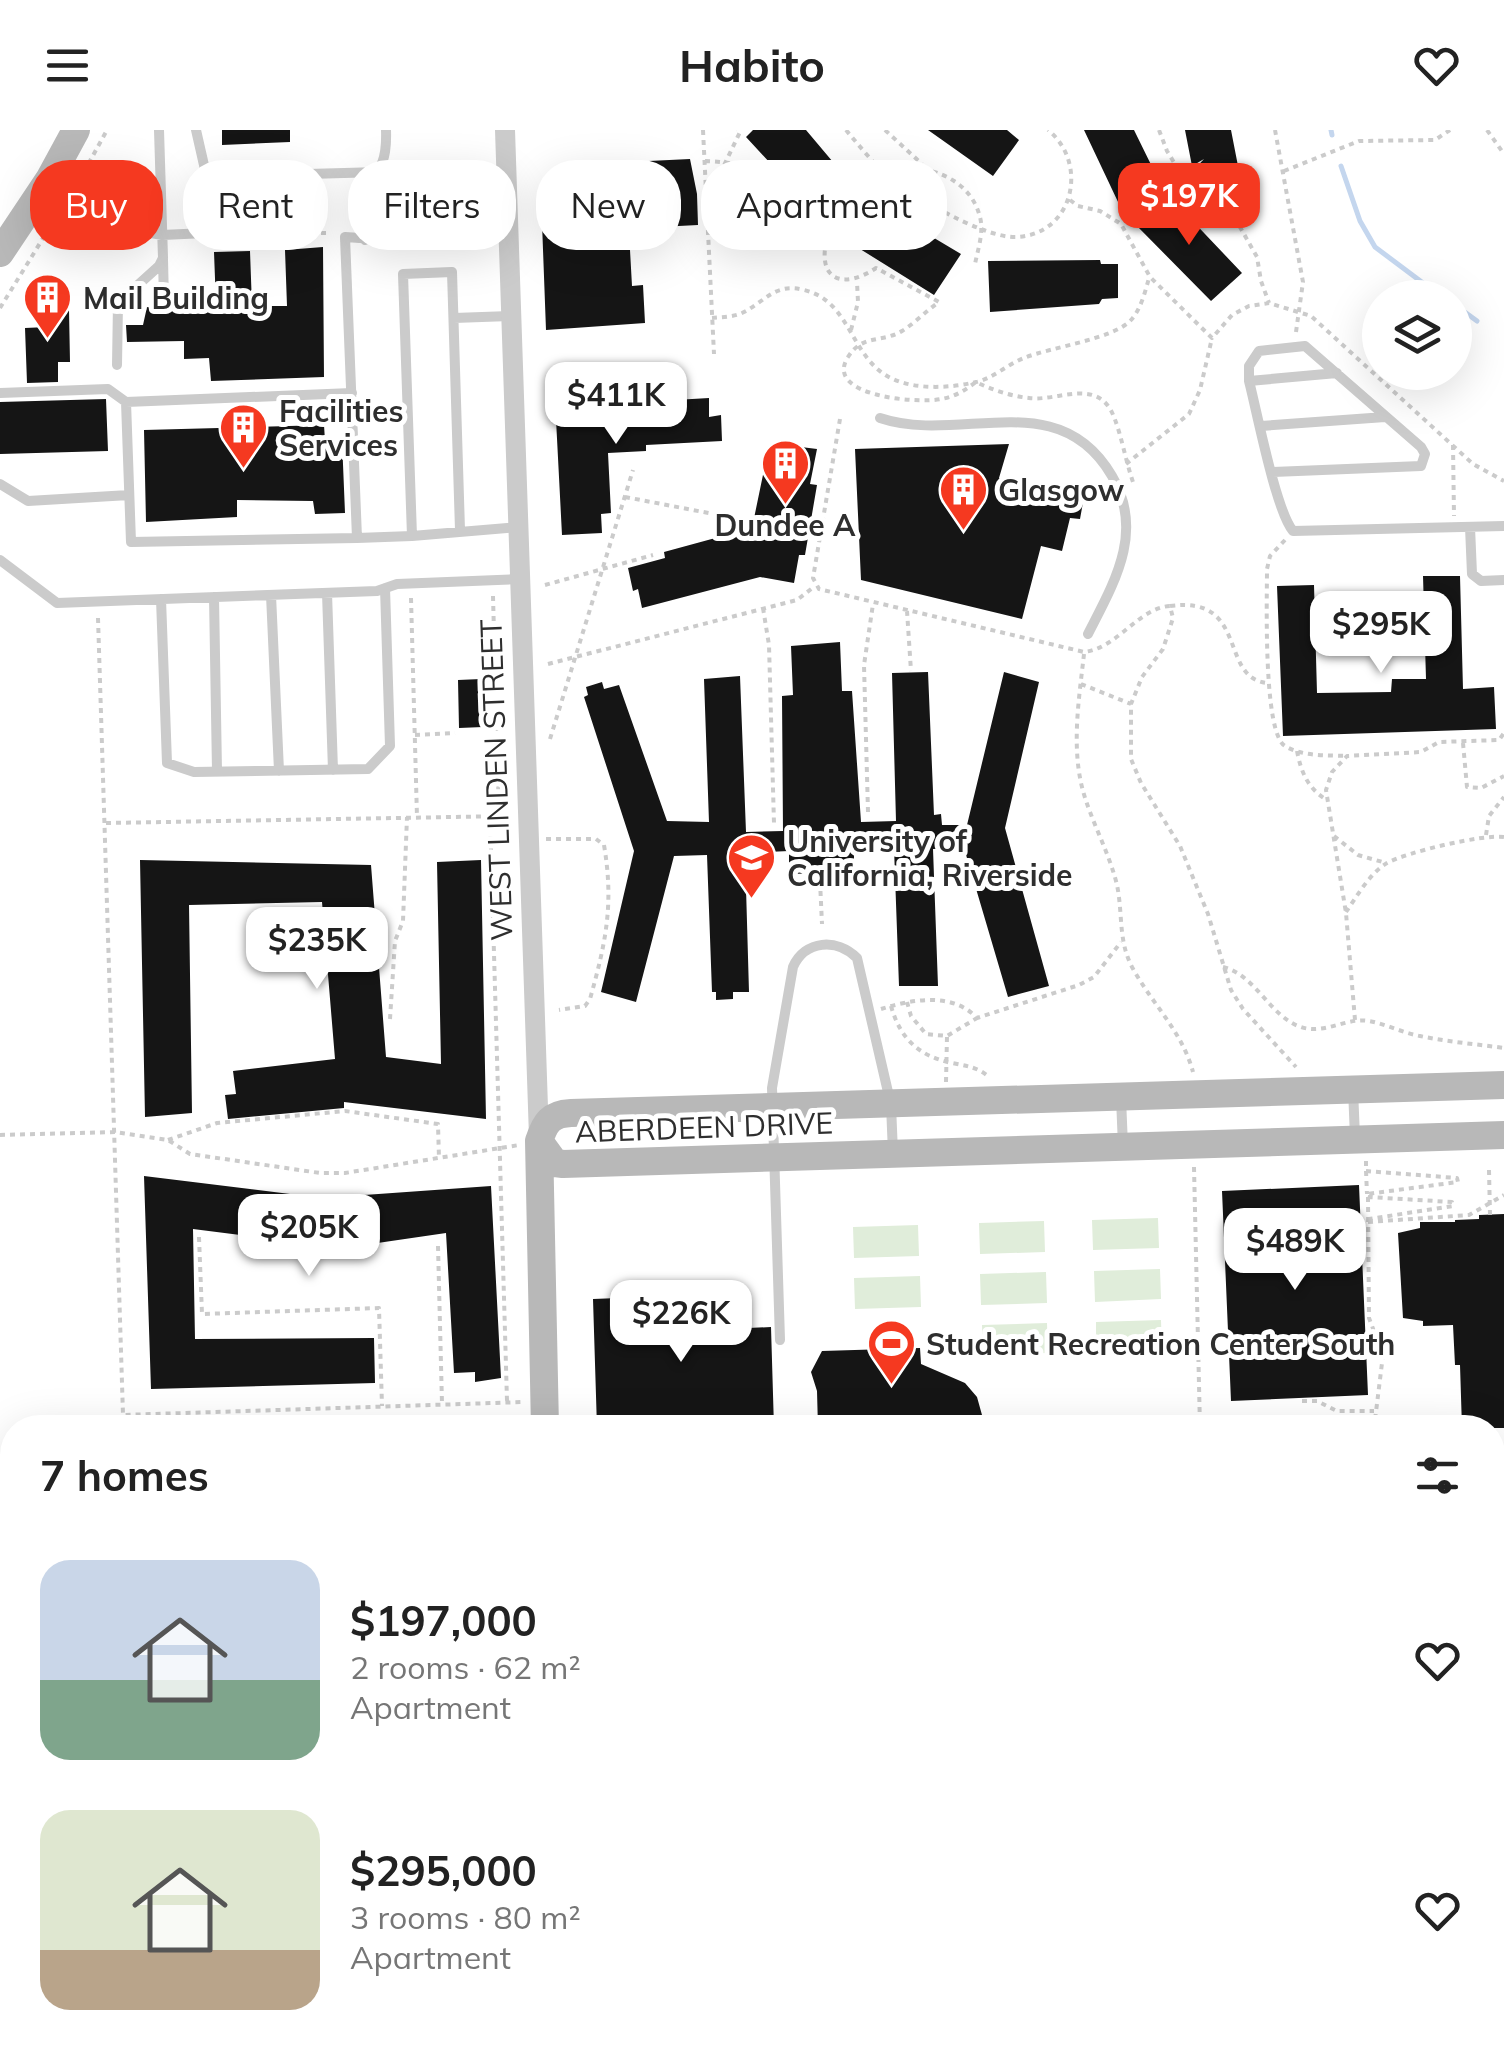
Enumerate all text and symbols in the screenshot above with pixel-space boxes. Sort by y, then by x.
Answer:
text: Habito [679,37,825,93]
icon: menu [40,38,95,93]
icon: heart [1409,38,1464,93]
chip: Buy [30,160,163,250]
chip: Rent [183,160,328,250]
chip: Filters [348,160,516,250]
chip: New [536,160,681,250]
chip: Apartment [701,160,947,250]
pin: $197K [1119,163,1259,248]
text: $197K [1140,175,1238,215]
building icon: Mail Building [22,272,74,340]
place label: Mail Building [83,279,269,317]
map controls [1362,280,1472,390]
button: layers [1362,280,1472,390]
pin: $411K [546,362,686,447]
text: $411K [567,374,665,414]
place label: Facilities Services [279,392,403,464]
building icon: Facilities Services [218,402,270,470]
building icon: Dundee A [759,438,811,506]
building icon: Glasgow [937,464,989,532]
place label: Glasgow [998,471,1125,509]
place label: Dundee A [714,506,856,544]
pin: $295K [1311,591,1451,676]
text: $295K [1332,603,1430,643]
street label: WEST LINDEN STREET [471,619,521,941]
place label: University of California, Riverside [787,822,1073,894]
school or university icon: University of California, Riverside [726,832,778,900]
pin: $235K [247,907,387,992]
text: $235K [268,919,366,959]
street label: ABERDEEN DRIVE [574,1104,834,1150]
pin: $205K [239,1194,379,1279]
text: $205K [260,1206,358,1246]
pin: $489K [1225,1208,1365,1293]
text: $489K [1246,1220,1344,1260]
pin: $226K [611,1280,751,1365]
text: $226K [632,1292,730,1332]
sports icon: Student Recreation Center South [865,1318,917,1386]
place label: Student Recreation Center South [926,1325,1395,1363]
icon: filters [1410,1448,1465,1503]
text: 7 homes [40,1449,209,1502]
text: $197,000 [350,1594,537,1647]
icon: home [120,1600,240,1720]
icon: heart [1410,1633,1465,1688]
text: 2 rooms · 62 m² [350,1647,581,1687]
text: Apartment [350,1687,511,1727]
text: $295,000 [350,1844,537,1897]
icon: home [120,1850,240,1970]
icon: heart [1410,1883,1465,1938]
text: 3 rooms · 80 m² [350,1897,581,1937]
text: Apartment [350,1937,511,1977]

